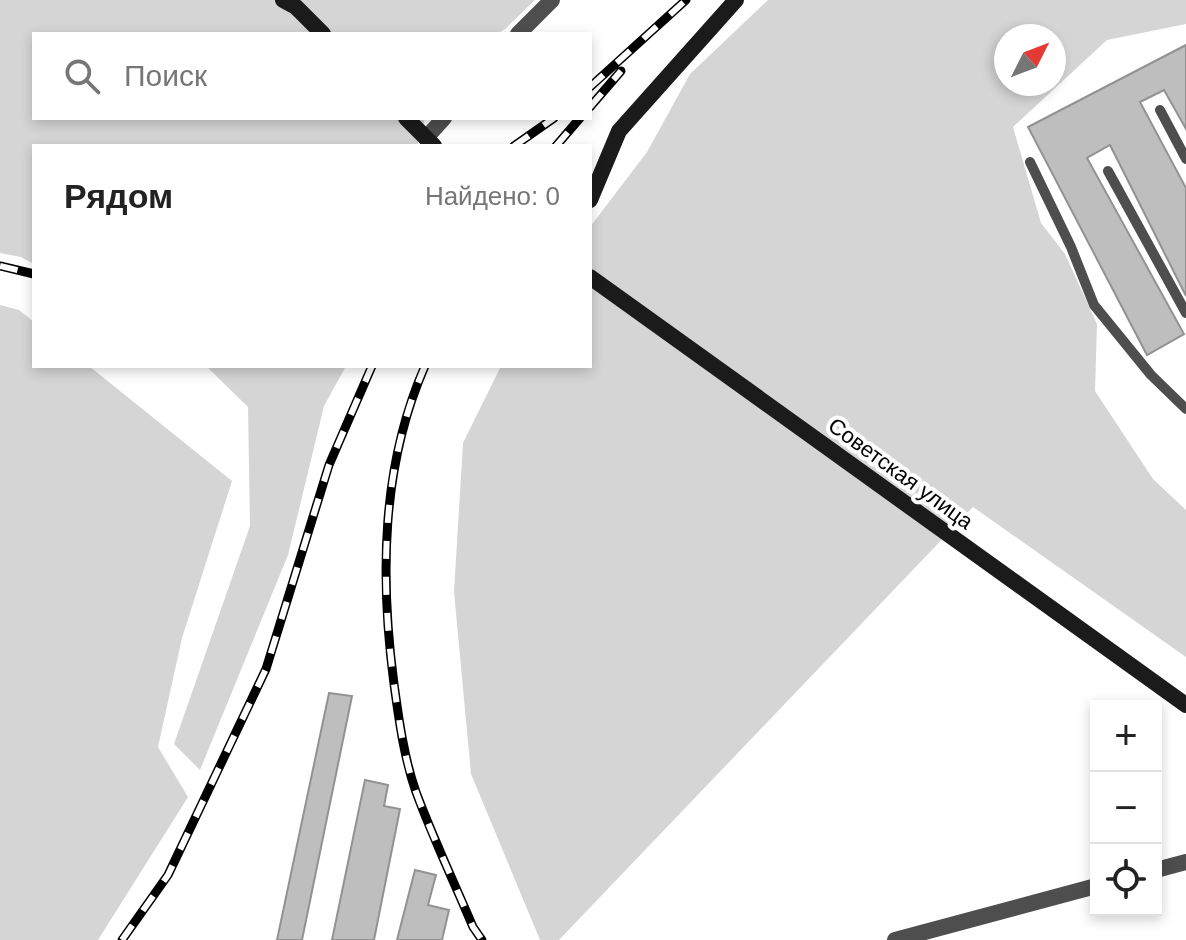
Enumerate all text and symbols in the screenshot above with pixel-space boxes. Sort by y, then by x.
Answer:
north arrow [994,24,1066,96]
search box [32,32,592,120]
icon: search [60,54,104,98]
text: Поиск [124,59,207,92]
text: Рядом [64,177,173,215]
text: Найдено: 0 [425,181,560,211]
street label: Советская улица [823,413,979,535]
map controls [1090,700,1162,916]
button: + [1090,700,1162,772]
button: − [1090,772,1162,844]
button: locate [1090,844,1162,916]

